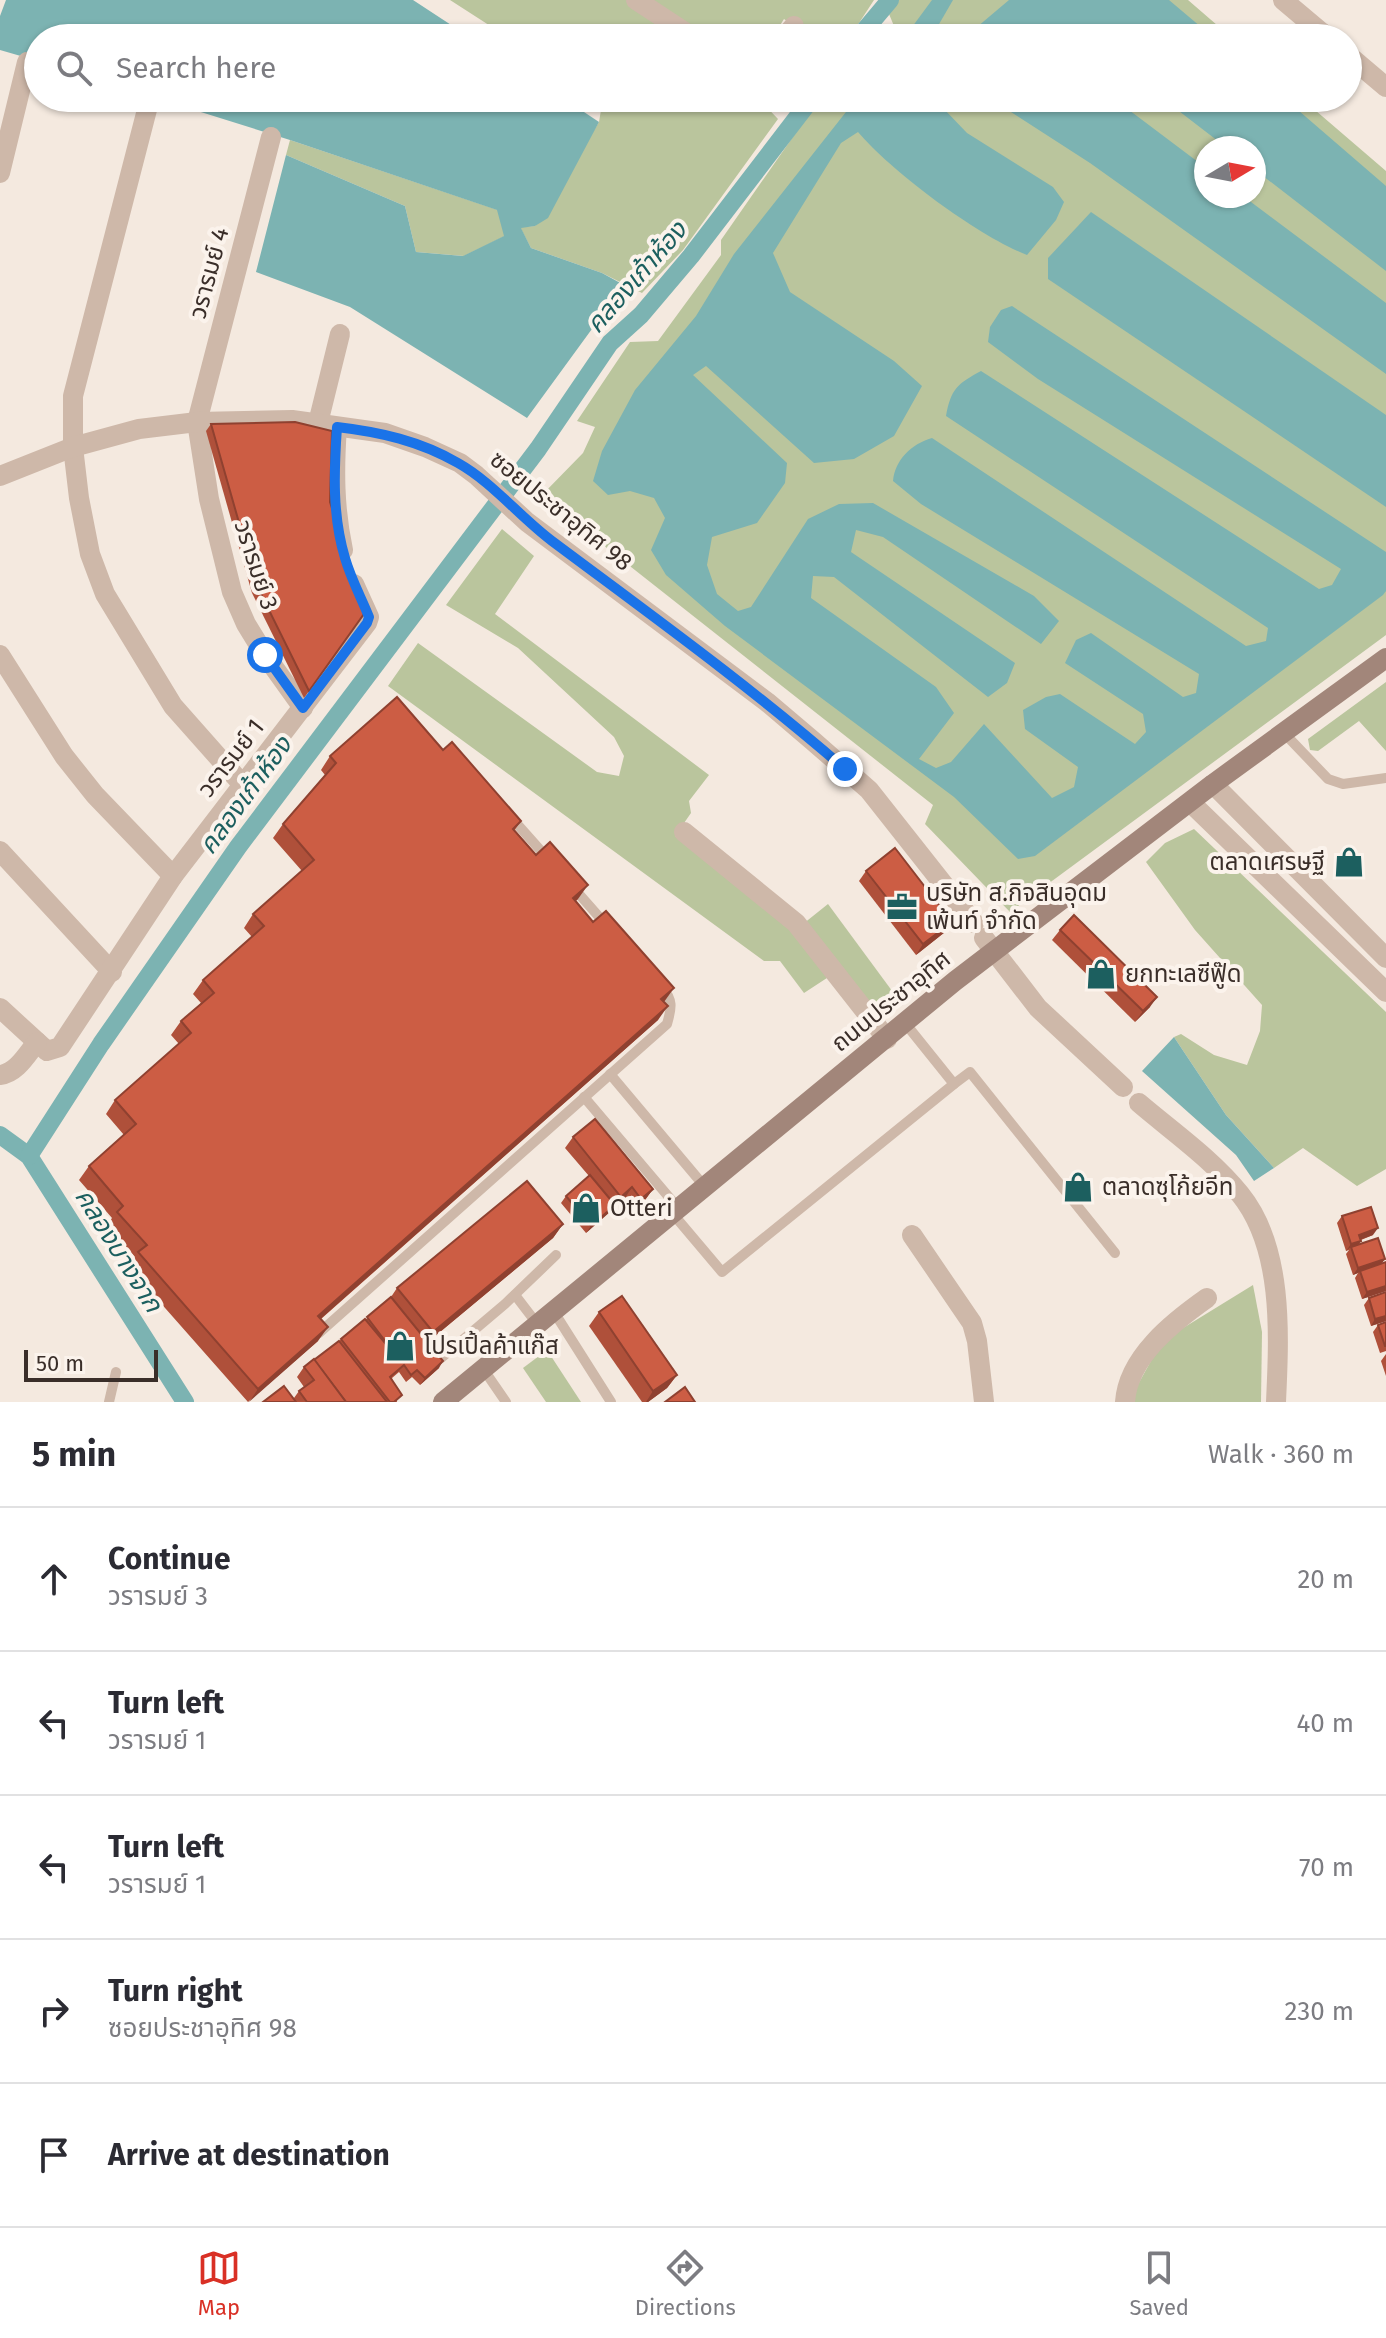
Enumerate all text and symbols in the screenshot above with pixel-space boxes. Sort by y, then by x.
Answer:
search box [24,24,1362,112]
icon: search [52,46,96,90]
text: Search here [116,50,276,86]
north arrow [1194,136,1266,208]
water label: คลองเก้าห้อง [580,214,694,339]
street label: วรารมย์ 4 [183,224,235,322]
street label: ซอยประชาอุทิศ 98 [484,445,638,578]
street label: วรารมย์ 3 [228,517,284,613]
route start [247,637,283,673]
street label: วรารมย์ 1 [192,714,270,802]
water label: คลองเก้าห้อง [192,730,299,860]
route end [827,751,863,787]
shop icon: ตลาดเศรษฐี [1332,845,1366,879]
place label: ตลาดเศรษฐี [1209,848,1325,876]
place label: บริษัท ส.กิจสินอุดม เพ้นท์ จำกัด [926,879,1107,935]
office icon: บริษัท ส.กิจสินอุดม เพ้นท์ จำกัด [885,890,919,924]
street label: ถนนประชาอุทิศ [826,945,957,1058]
shop icon: ยกทะเลซีฟู๊ด [1084,957,1118,991]
place label: ยกทะเลซีฟู๊ด [1125,960,1241,989]
shop icon: ตลาดซุโก้ยอีท [1061,1170,1095,1204]
place label: ตลาดซุโก้ยอีท [1102,1173,1233,1202]
water label: คลองบางจาก [68,1183,170,1319]
shop icon: Otteri [569,1191,603,1225]
place label: Otteri [610,1194,673,1222]
shop icon: โปรเปิ้ลค้าแก๊ส [383,1329,417,1363]
place label: โปรเปิ้ลค้าแก๊ส [424,1330,559,1360]
scale bar [24,1346,158,1382]
text: 50 m [36,1350,84,1377]
text: 5 min [32,1434,116,1475]
text: Walk · 360 m [1208,1439,1354,1470]
text: Continue [108,1541,231,1577]
icon: ahead [32,1557,76,1601]
text: 20 m [1297,1564,1354,1595]
text: วรารมย์ 3 [108,1581,208,1612]
text: Turn left [108,1685,224,1721]
icon: left [32,1701,76,1745]
text: 40 m [1296,1708,1354,1739]
text: วรารมย์ 1 [108,1725,206,1756]
text: Turn left [108,1829,224,1865]
icon: left [32,1845,76,1889]
text: 70 m [1299,1852,1354,1883]
text: วรารมย์ 1 [108,1869,206,1900]
text: Turn right [108,1973,243,2009]
icon: right [32,1989,76,2033]
text: 230 m [1285,1996,1354,2027]
text: ซอยประชาอุทิศ 98 [108,2013,297,2044]
icon: arrive [32,2133,76,2177]
text: Arrive at destination [108,2137,390,2173]
tab: Map [197,2246,241,2321]
tab: Directions [635,2246,736,2321]
tab: Saved [1130,2246,1189,2321]

